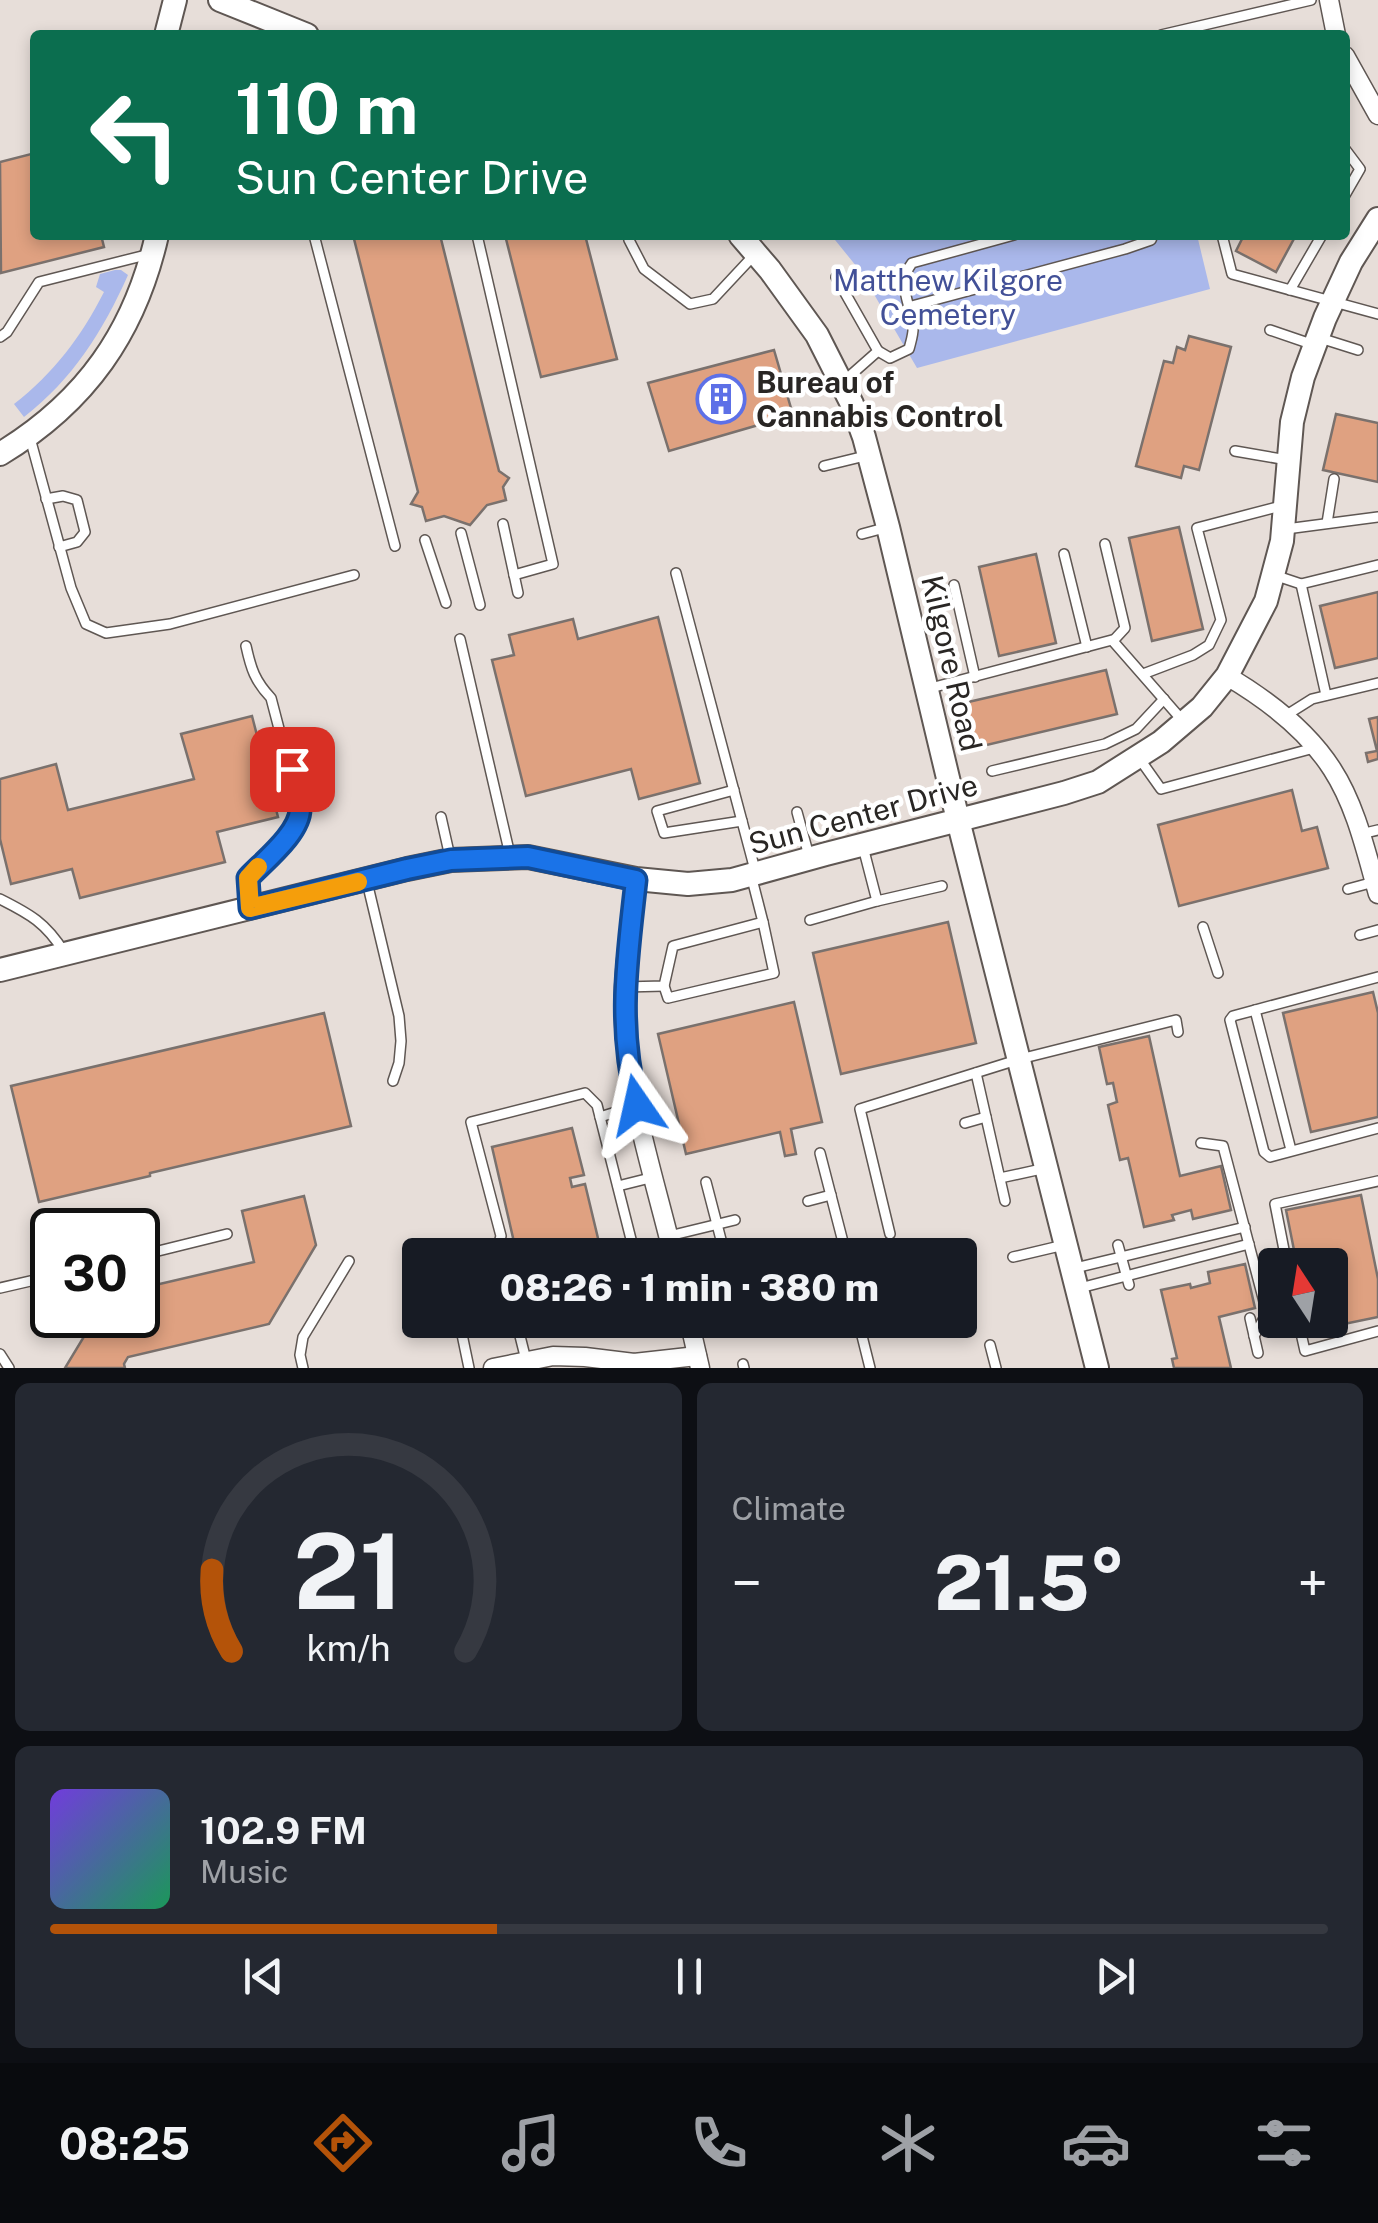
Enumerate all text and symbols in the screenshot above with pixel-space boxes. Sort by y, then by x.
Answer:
text: 110 m [235,67,419,150]
icon: left [70,70,200,200]
text: Sun Center Drive [235,151,588,204]
park label: Matthew Kilgore Cemetery [833,262,1063,332]
place label: Bureau of Cannabis Control [756,364,1003,434]
building icon: Bureau of Cannabis Control [695,373,747,425]
street label: Kilgore Road [914,572,990,754]
pin [250,727,335,812]
icon: arrive [265,742,320,797]
street label: Sun Center Drive [745,766,981,862]
position arrow [585,1053,689,1157]
speed limit sign: 30 [30,1208,160,1338]
north arrow [1258,1248,1348,1338]
map controls [1258,1248,1348,1338]
text: 08:26 · 1 min · 380 m [500,1265,879,1310]
text: Climate [732,1490,846,1527]
text: 21 [293,1510,404,1632]
text: 21.5° [934,1539,1125,1627]
text: − [732,1551,762,1615]
text: + [1298,1551,1328,1615]
text: km/h [306,1627,390,1669]
text: 102.9 FM [200,1808,367,1853]
text: Music [200,1853,288,1890]
icon: previous [236,1949,291,2004]
icon: pause [662,1949,717,2004]
icon: next [1088,1949,1143,2004]
icon: directions [308,2108,378,2178]
icon: music [496,2108,566,2178]
icon: phone [684,2108,754,2178]
icon: climate [873,2108,943,2178]
icon: car [1061,2108,1131,2178]
icon: filters [1249,2108,1319,2178]
text: 08:25 [59,2117,190,2170]

